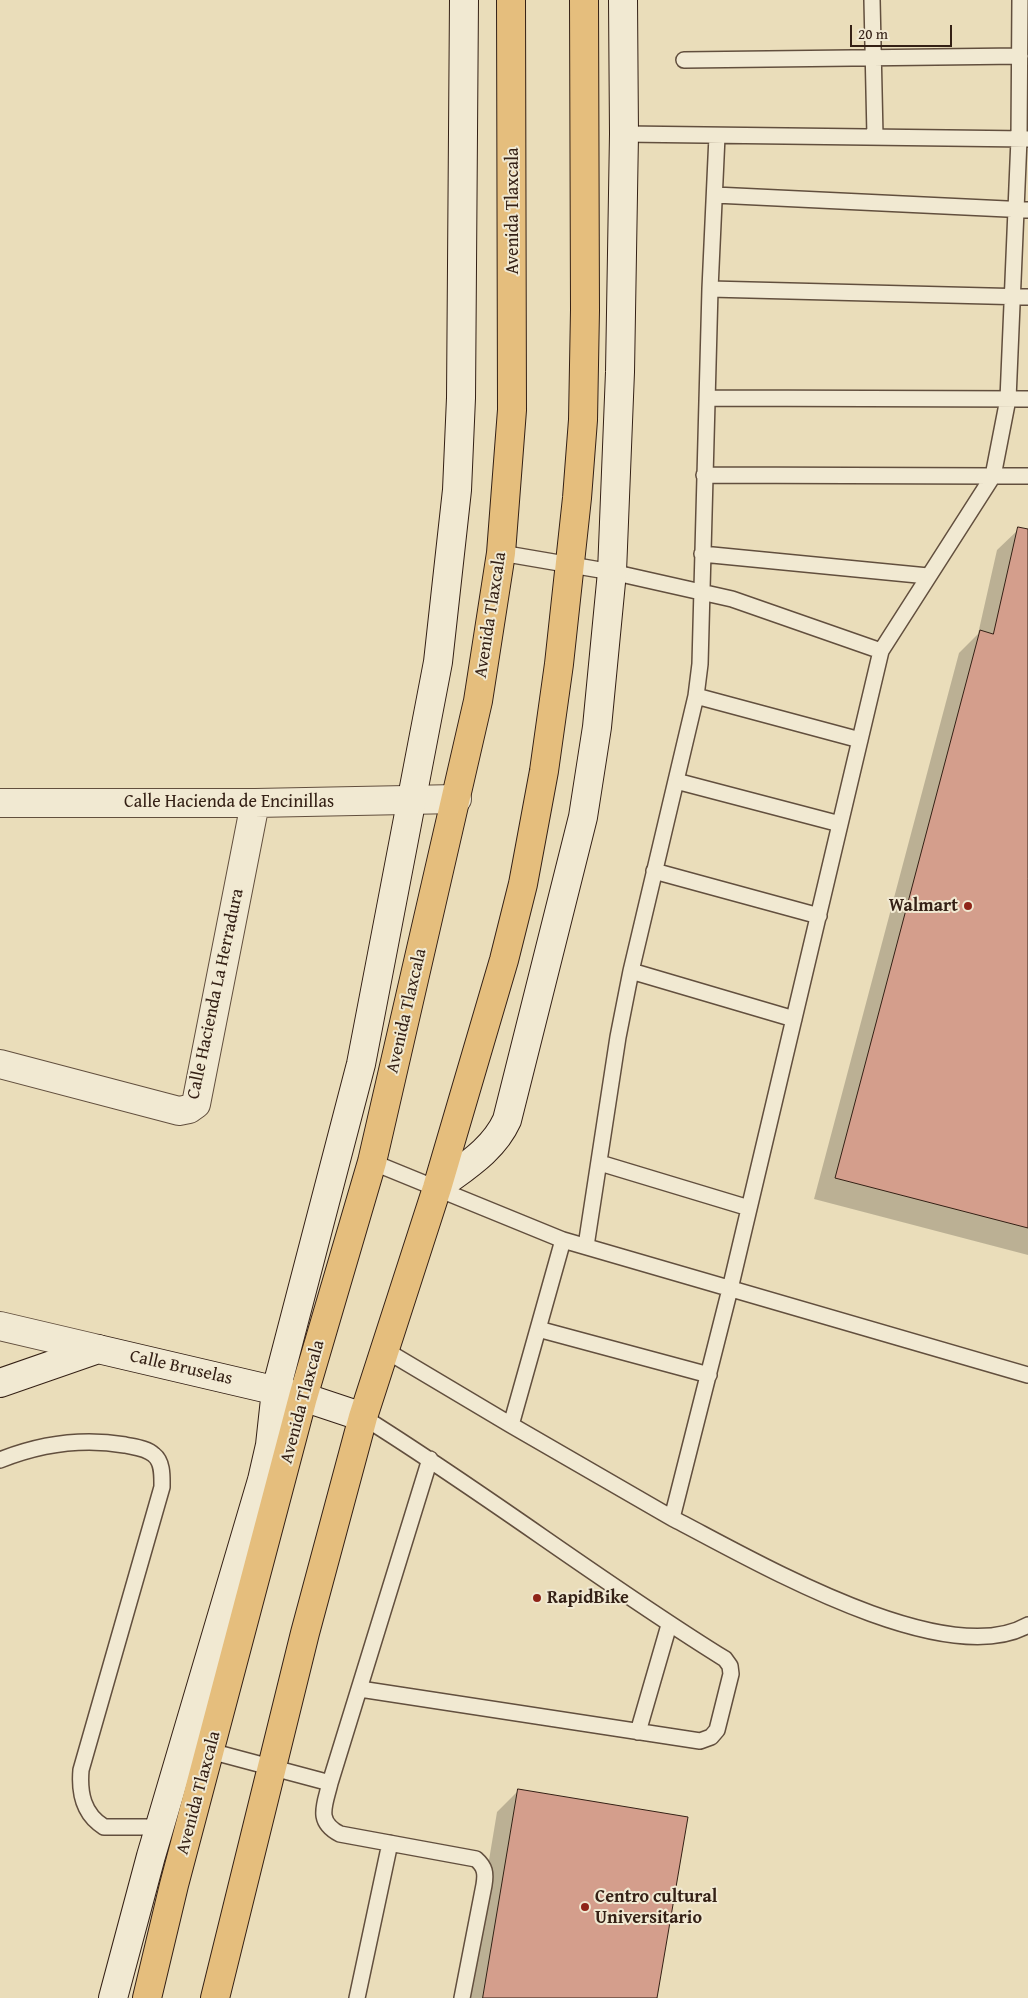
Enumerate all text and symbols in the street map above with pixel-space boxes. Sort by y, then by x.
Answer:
scale bar [853,15,956,47]
text: 20 m [858,23,888,44]
street label: Avenida Tlaxcala [502,147,524,275]
street label: Avenida Tlaxcala [470,551,512,679]
street label: Calle Hacienda de Encinillas [124,791,334,813]
street label: Calle Hacienda La Herradura [183,887,249,1101]
place label: Walmart [889,895,958,917]
marker: Walmart [962,900,974,912]
street label: Avenida Tlaxcala [382,947,432,1075]
street label: Avenida Tlaxcala [276,1338,330,1466]
street label: Calle Bruselas [128,1346,234,1390]
place label: RapidBike [547,1587,629,1609]
marker: RapidBike [531,1592,543,1604]
street label: Avenida Tlaxcala [172,1729,226,1857]
place label: Centro cultural Universitario [595,1886,717,1928]
marker: Centro cultural Universitario [579,1901,591,1913]

